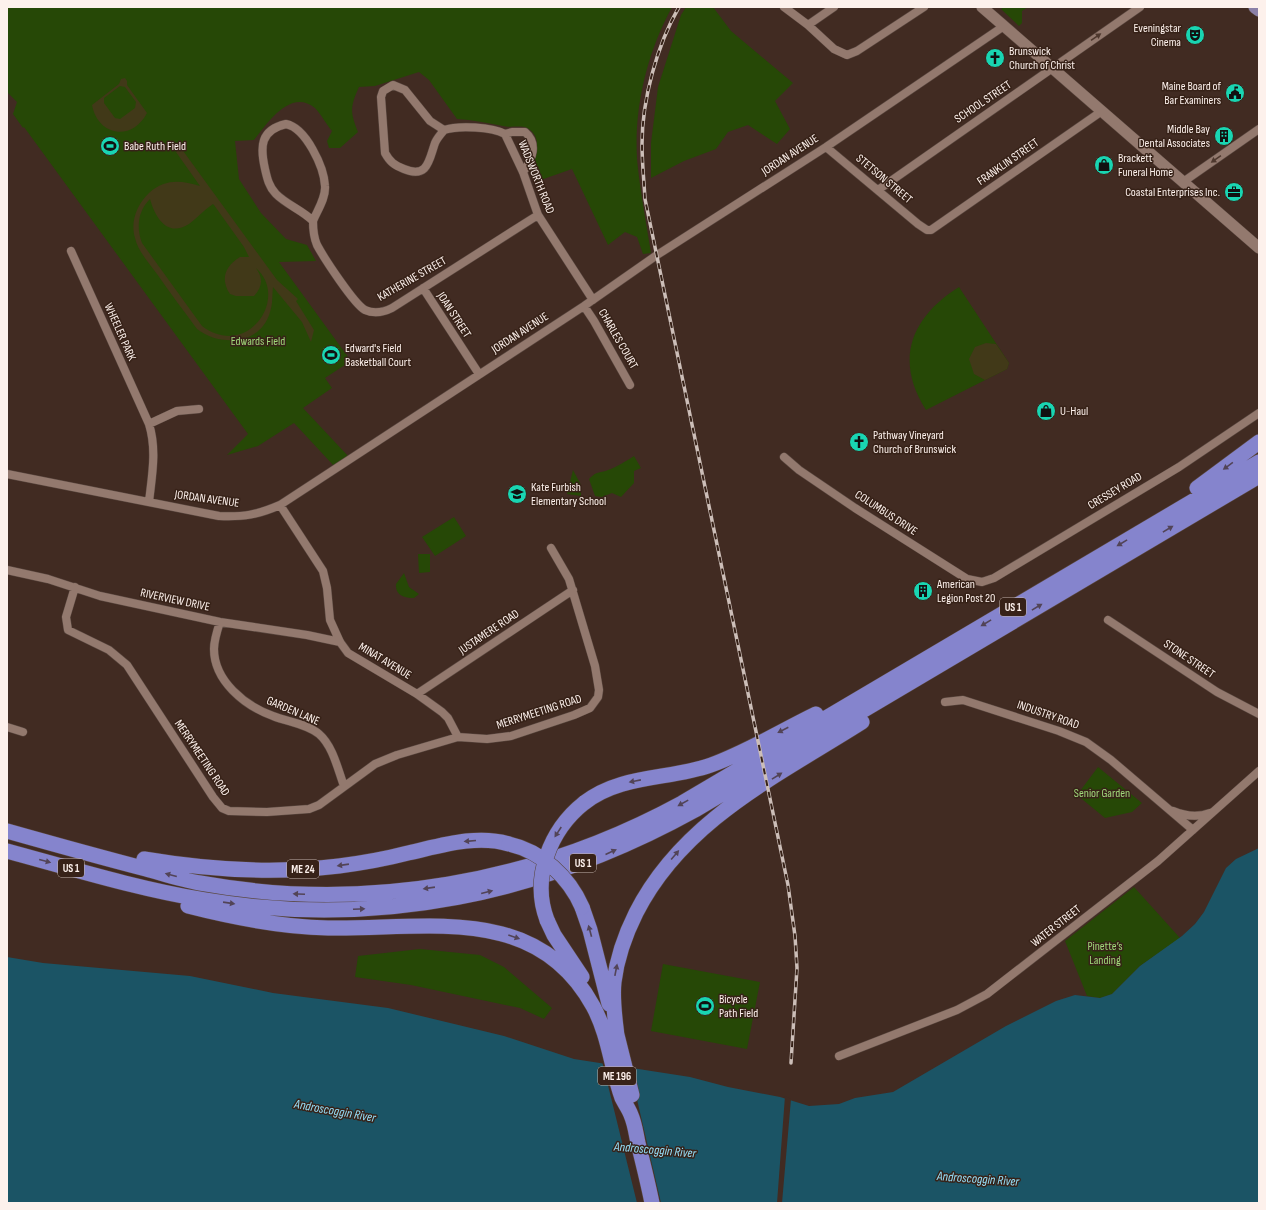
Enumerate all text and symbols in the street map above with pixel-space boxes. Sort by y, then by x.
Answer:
place label: Eveningstar Cinema [1133,21,1182,50]
theatre icon: Eveningstar Cinema [1184,24,1206,46]
one-way arrow [1091,33,1101,41]
place label: Brunswick Church of Christ [1009,44,1075,73]
church icon: Brunswick Church of Christ [984,47,1006,69]
street label: SCHOOL STREET [952,77,1014,127]
place label: Maine Board of Bar Examiners [1162,79,1222,108]
public building icon: Maine Board of Bar Examiners [1224,82,1246,104]
place label: Middle Bay Dental Associates [1139,122,1210,151]
building icon: Middle Bay Dental Associates [1213,125,1235,147]
street label: JORDAN AVENUE [758,131,821,180]
sports icon: Babe Ruth Field [99,135,121,157]
street label: FRANKLIN STREET [974,135,1042,189]
street label: WADSWORTH ROAD [514,138,558,216]
place label: Babe Ruth Field [124,139,186,154]
street label: STETSON STREET [853,151,915,207]
place label: Brackett Funeral Home [1118,151,1173,180]
shop icon: Brackett Funeral Home [1093,154,1115,176]
one-way arrow [1210,155,1221,163]
office icon: Coastal Enterprises Inc. [1223,181,1245,203]
place label: Coastal Enterprises Inc. [1125,185,1220,200]
street label: KATHERINE STREET [375,253,449,305]
street label: JOAN STREET [433,288,474,341]
street label: WHEELER PARK [101,301,140,364]
street label: CHARLES COURT [595,306,641,372]
street label: JORDAN AVENUE [488,309,551,358]
park label: Edwards Field [231,334,285,349]
place label: Edward's Field Basketball Court [345,341,411,370]
sports icon: Edward's Field Basketball Court [320,344,342,366]
shop icon: U-Haul [1035,400,1057,422]
place label: U-Haul [1060,404,1088,419]
place label: Pathway Vineyard Church of Brunswick [873,428,956,457]
church icon: Pathway Vineyard Church of Brunswick [848,431,870,453]
one-way arrow [1222,462,1233,470]
street label: CRESSEY ROAD [1085,469,1145,513]
place label: Kate Furbish Elementary School [531,480,606,509]
school or university icon: Kate Furbish Elementary School [506,483,528,505]
street label: JORDAN AVENUE [173,487,240,511]
street label: COLUMBUS DRIVE [852,487,920,539]
one-way arrow [1162,525,1174,532]
one-way arrow [1116,539,1128,546]
place label: American Legion Post 20 [936,577,995,606]
building icon: American Legion Post 20 [912,580,934,602]
street label: RIVERVIEW DRIVE [139,585,211,615]
road number: US 1 [1000,598,1026,616]
one-way arrow [1032,603,1042,611]
street label: JUSTAMERE ROAD [455,606,522,658]
one-way arrow [980,620,992,627]
street label: STONE STREET [1160,636,1218,682]
street label: MINAT AVENUE [356,639,414,683]
street label: MERRYMEETING ROAD [494,691,584,733]
street label: GARDEN LANE [264,693,322,729]
street label: INDUSTRY ROAD [1015,697,1081,733]
street label: MERRYMEETING ROAD [171,717,233,799]
one-way arrow [778,727,789,733]
one-way arrow [772,772,782,780]
one-way arrow [629,778,641,784]
park label: Senior Garden [1074,786,1130,801]
one-way arrow [677,799,689,806]
one-way arrow [555,826,562,838]
one-way arrow [464,837,476,844]
one-way arrow [605,849,616,855]
one-way arrow [670,850,679,861]
road number: US 1 [570,854,596,872]
one-way arrow [39,858,51,864]
road number: US 1 [58,859,84,877]
road number: ME 24 [287,860,319,878]
one-way arrow [337,862,349,868]
one-way arrow [164,872,177,878]
one-way arrow [423,885,435,891]
one-way arrow [481,888,494,894]
one-way arrow [292,891,305,897]
one-way arrow [223,900,235,906]
street label: WATER STREET [1028,902,1084,950]
one-way arrow [353,905,365,912]
one-way arrow [587,924,593,936]
one-way arrow [508,935,520,941]
park label: Pinette’s Landing [1087,939,1123,968]
one-way arrow [614,963,620,976]
place label: Bicycle Path Field [719,992,758,1021]
sports icon: Bicycle Path Field [694,995,716,1017]
road number: ME 196 [598,1067,636,1085]
water label: Androscoggin River [292,1096,378,1126]
water label: Androscoggin River [612,1138,698,1162]
water label: Androscoggin River [935,1168,1021,1190]

